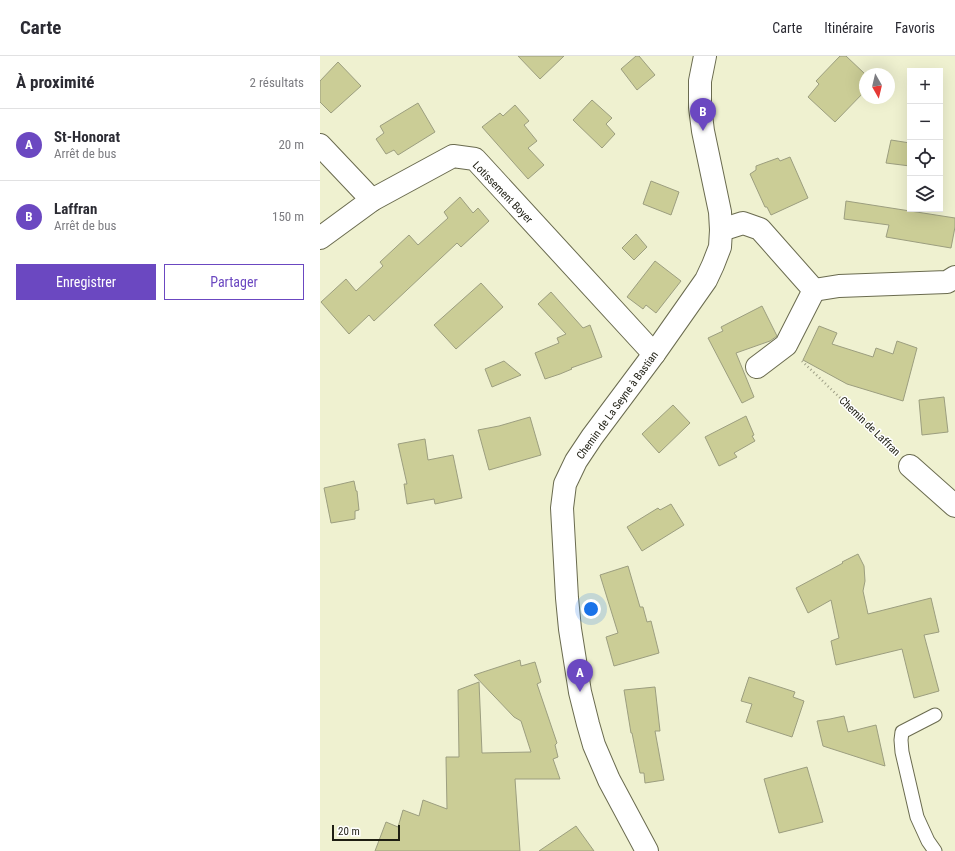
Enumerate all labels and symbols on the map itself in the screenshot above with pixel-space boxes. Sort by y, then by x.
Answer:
north arrow [859,68,895,104]
pin: B [690,98,716,131]
street label: Lotissement Boyer [470,159,536,226]
street label: Chemin de La Seyne à Bastian [574,349,661,462]
street label: Chemin de Laffran [836,394,903,459]
your location [581,599,601,619]
pin: A [567,659,593,692]
scale bar [332,823,400,842]

